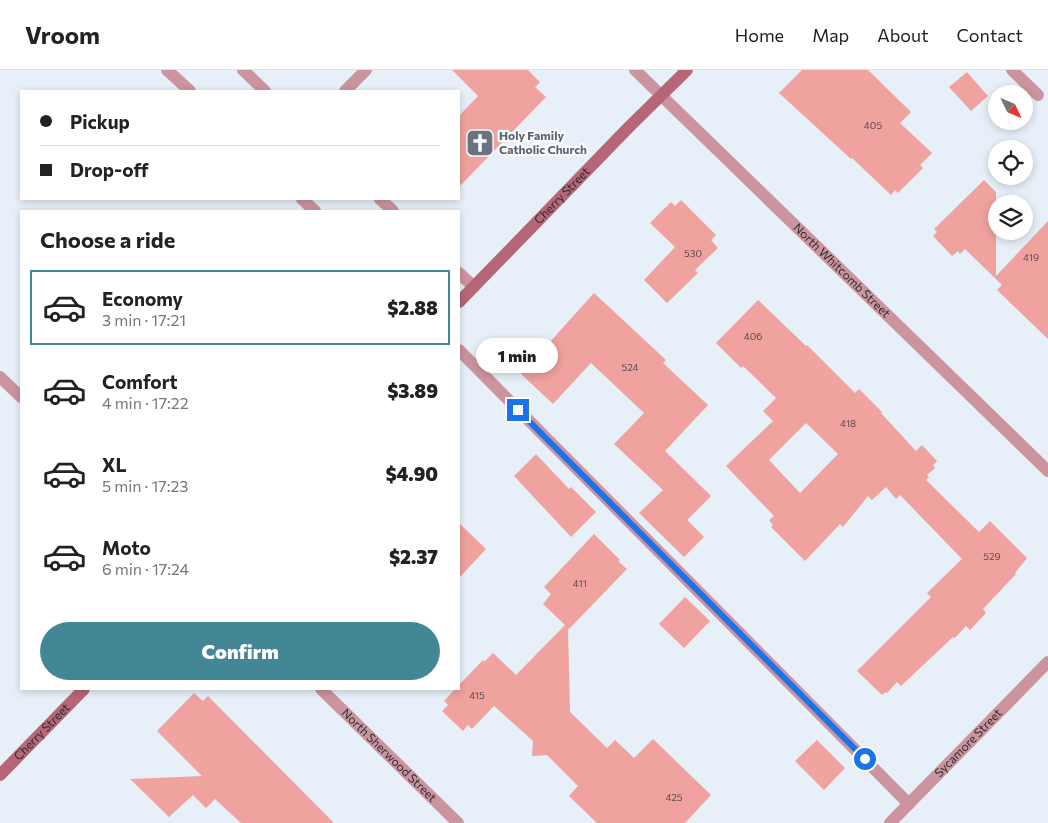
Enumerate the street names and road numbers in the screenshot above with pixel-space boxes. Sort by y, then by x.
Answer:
street label: Cherry Street [531,164,592,226]
street label: North Whitcomb Street [791,220,894,320]
street label: Cherry Street [11,700,72,763]
street label: North Sherwood Street [339,705,440,804]
street label: Sycamore Street [931,705,1004,779]

